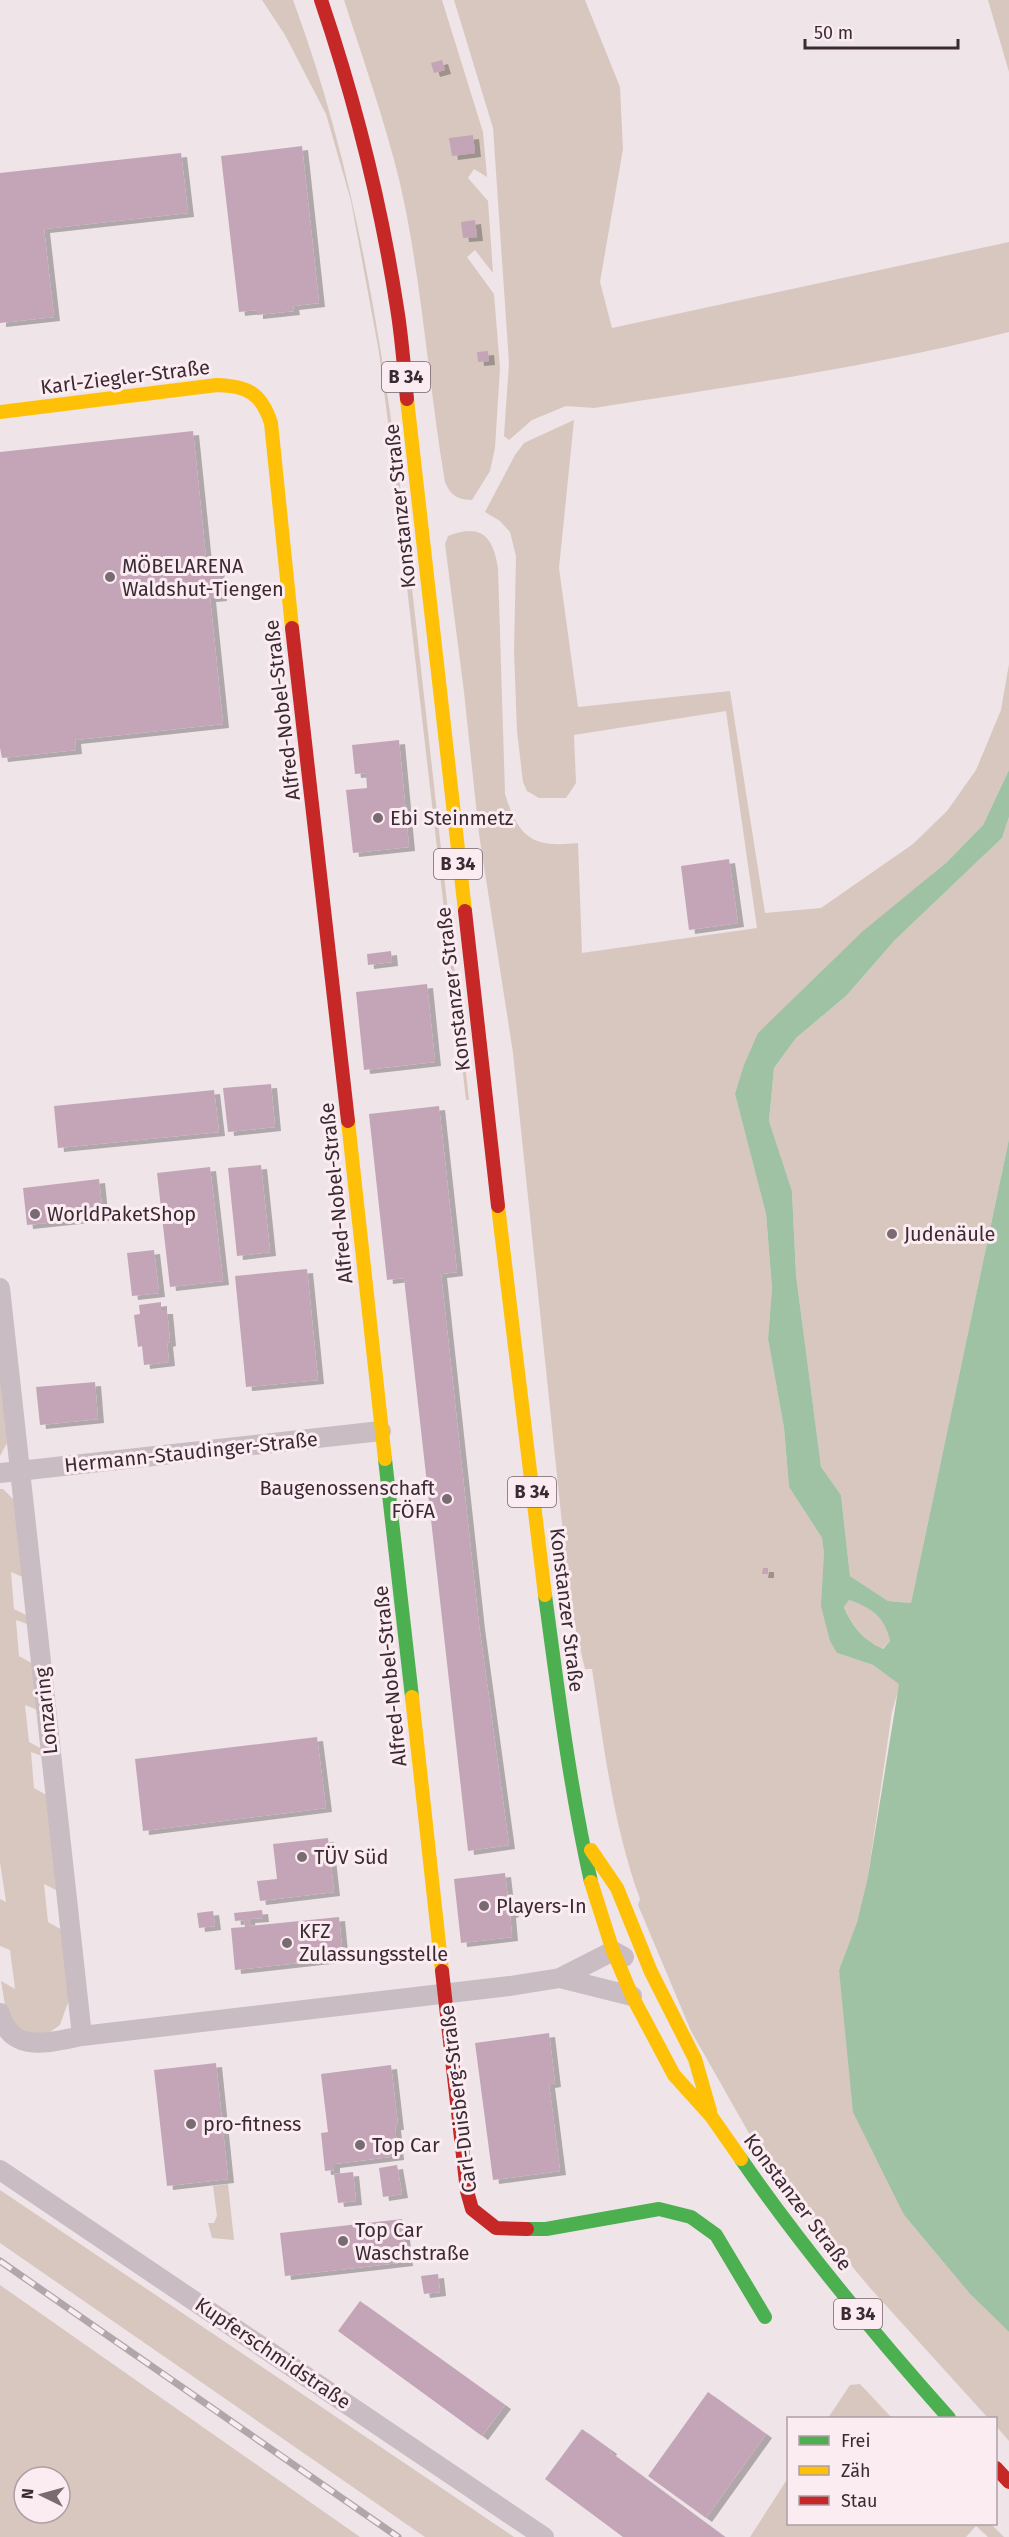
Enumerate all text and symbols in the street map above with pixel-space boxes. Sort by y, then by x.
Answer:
scale bar [805,12,958,50]
text: 50 m [814,22,853,44]
street label: Karl-Ziegler-Straße [39,355,211,399]
road number: B 34 [382,362,430,392]
street label: Konstanzer Straße [379,423,421,589]
place label: MÖBELARENA Waldshut-Tiengen [122,554,284,601]
marker: MÖBELARENA Waldshut-Tiengen [103,570,117,584]
street label: Alfred-Nobel-Straße [259,618,305,802]
place label: Ebi Steinmetz [390,806,514,830]
marker: Ebi Steinmetz [371,811,385,825]
road number: B 34 [434,849,482,879]
street label: Konstanzer Straße [431,906,475,1072]
street label: Alfred-Nobel-Straße [315,1101,357,1285]
place label: WorldPaketShop [47,1202,196,1226]
marker: WorldPaketShop [28,1207,42,1221]
place label: Judenäule [904,1222,996,1246]
marker: Judenäule [885,1227,899,1241]
street label: Hermann-Staudinger-Straße [63,1427,319,1477]
place label: Baugenossenschaft FÖFA [259,1476,436,1523]
road number: B 34 [508,1477,556,1507]
marker: Baugenossenschaft FÖFA [440,1492,454,1506]
street label: Konstanzer Straße [545,1527,589,1693]
street label: Alfred-Nobel-Straße [369,1584,411,1768]
street label: Lonzaring [29,1666,63,1756]
place label: TÜV Süd [314,1845,389,1869]
marker: TÜV Süd [295,1850,309,1864]
place label: Players-In [496,1894,587,1918]
marker: Players-In [477,1899,491,1913]
place label: KFZ Zulassungsstelle [299,1919,448,1966]
marker: KFZ Zulassungsstelle [280,1936,294,1950]
street label: Carl-Duisberg-Straße [435,2004,481,2194]
place label: pro-fitness [203,2112,301,2136]
marker: pro-fitness [184,2117,198,2131]
street label: Konstanzer Straße [739,2129,857,2275]
place label: Top Car [372,2133,440,2157]
marker: Top Car [353,2138,367,2152]
place label: Top Car Waschstraße [355,2218,469,2265]
marker: Top Car Waschstraße [336,2234,350,2248]
street label: Kupferschmidstraße [191,2292,355,2414]
road number: B 34 [834,2299,882,2329]
legend [787,2417,997,2525]
text: Frei [841,2430,871,2452]
text: Zäh [841,2460,870,2482]
north arrow [12,2465,72,2525]
text: N [18,2488,37,2500]
text: Stau [841,2490,877,2512]

